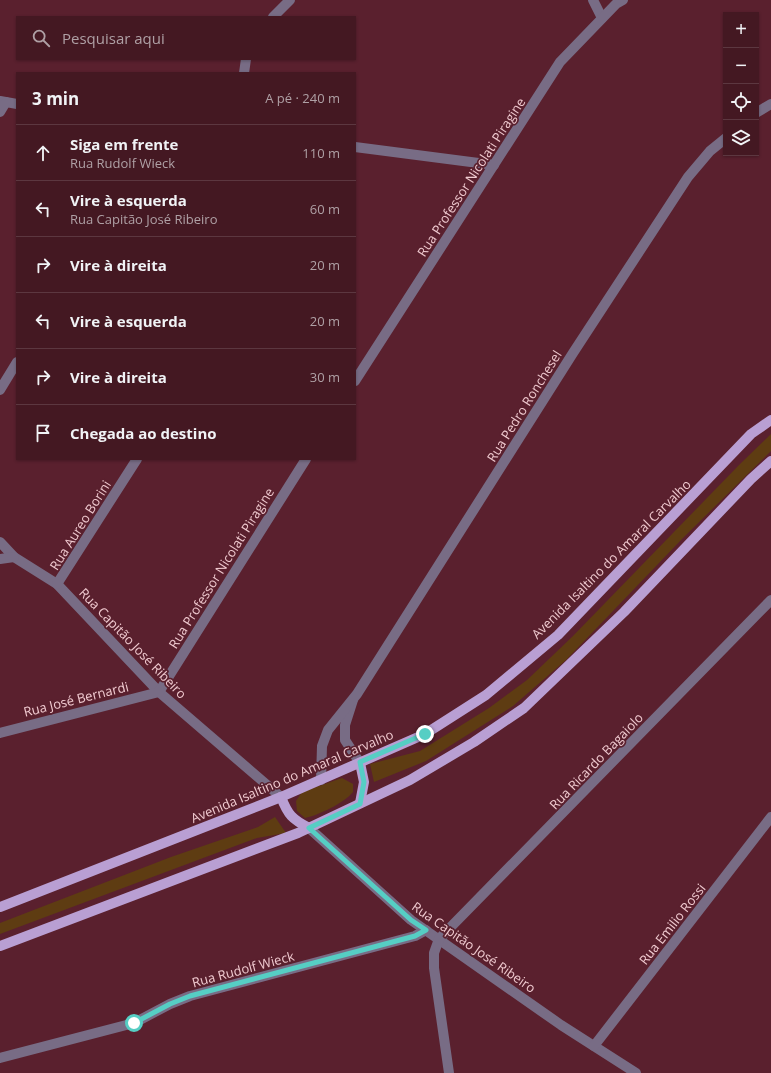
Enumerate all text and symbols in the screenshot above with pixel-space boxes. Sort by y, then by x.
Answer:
map controls [723,12,759,156]
button: + [723,12,759,48]
search box [16,16,356,60]
icon: search [30,27,52,49]
text: Pesquisar aqui [62,28,165,48]
button: − [723,48,759,84]
button: locate [723,84,759,120]
text: 3 min [32,87,79,110]
text: A pé · 240 m [265,89,340,107]
street label: Rua Professor Nicolati Piragine [413,94,529,260]
button: layers [723,120,759,156]
text: Siga em frente [70,134,178,154]
icon: ahead [32,142,54,164]
text: 110 m [302,144,340,162]
text: Rua Rudolf Wieck [70,154,175,172]
text: Vire à esquerda [70,190,187,210]
icon: left [32,198,54,220]
text: 60 m [310,200,340,218]
text: Rua Capitão José Ribeiro [70,210,217,228]
icon: right [32,254,54,276]
text: Vire à direita [70,255,167,275]
text: 20 m [310,256,340,274]
icon: left [32,310,54,332]
text: Vire à esquerda [70,311,187,331]
text: 20 m [310,312,340,330]
street label: Rua Pedro Ronchesel [482,347,566,465]
icon: right [32,366,54,388]
text: Vire à direita [70,367,167,387]
text: 30 m [310,368,340,386]
icon: arrive [32,422,54,444]
text: Chegada ao destino [70,423,217,443]
street label: Avenida Isaltino do Amaral Carvalho [527,475,695,643]
street label: Rua Aureo Borini [45,477,115,573]
street label: Rua Professor Nicolati Piragine [164,484,278,652]
street label: Rua Capitão José Ribeiro [75,584,191,702]
street label: Rua José Bernardi [22,677,130,721]
street label: Rua Ricardo Bagaiolo [545,709,647,813]
street label: Avenida Isaltino do Amaral Carvalho [188,725,396,827]
route end [416,725,434,743]
street label: Rua Emilio Rossi [635,880,709,968]
street label: Rua Capitão José Ribeiro [408,897,540,997]
street label: Rua Rudolf Wieck [190,947,296,991]
route start [125,1014,143,1032]

